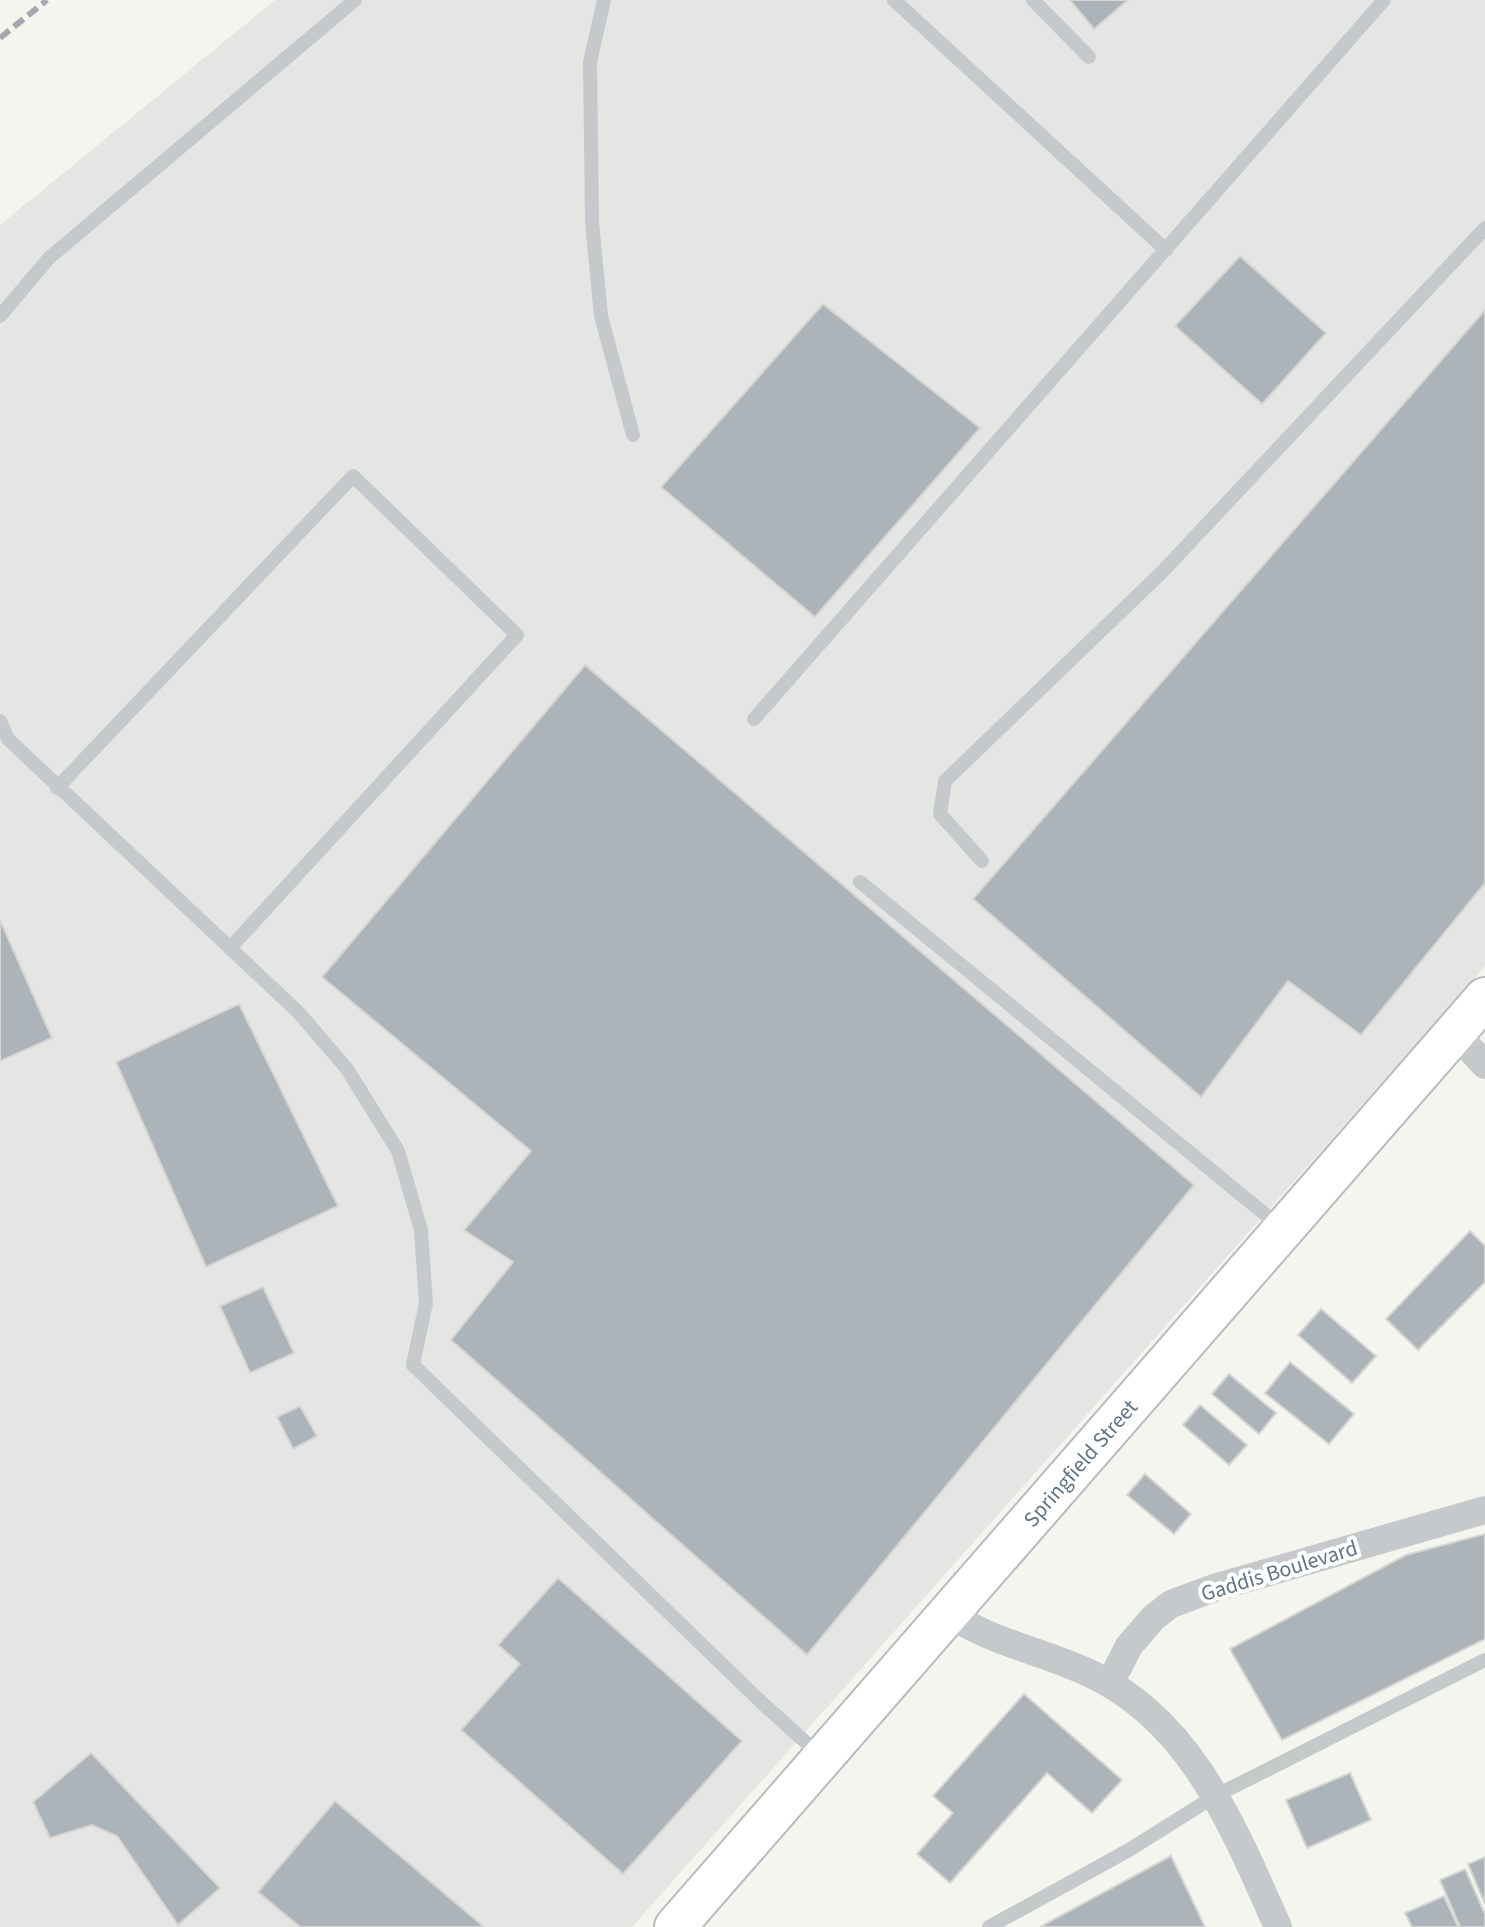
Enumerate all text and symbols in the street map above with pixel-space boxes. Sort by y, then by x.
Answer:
street label: Springfield Street [1016,1392,1146,1534]
street label: Gaddis Boulevard [1197,1532,1361,1610]

